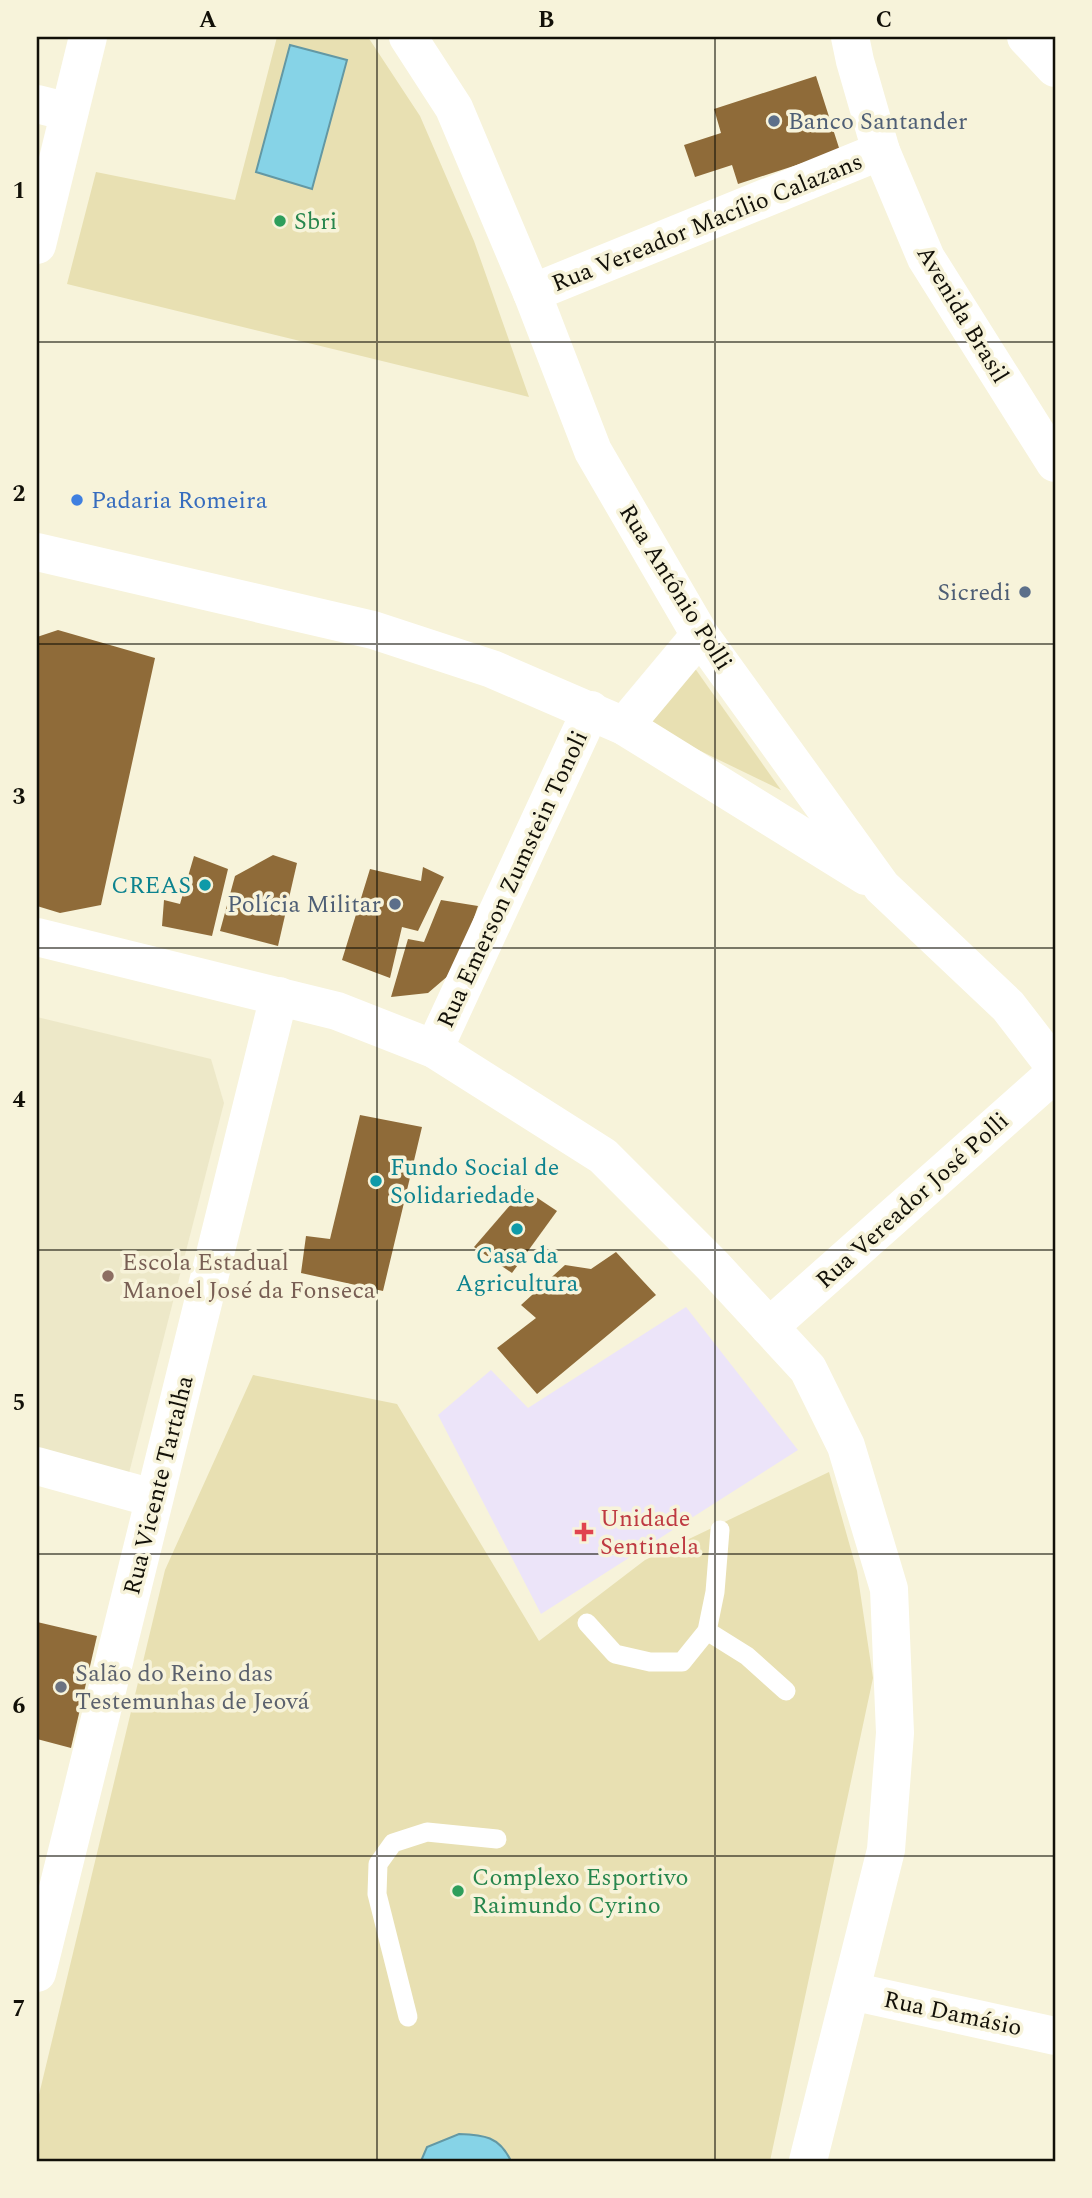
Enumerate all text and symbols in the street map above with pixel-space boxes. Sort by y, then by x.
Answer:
text: A [199,3,217,38]
text: B [538,3,554,38]
text: C [876,3,892,38]
place label: Banco Santander [788,104,968,140]
marker: Banco Santander [766,113,782,129]
street label: Rua Vereador Macílio Calazans [546,144,868,302]
text: 1 [13,174,25,209]
place label: Sbri [294,204,337,240]
marker: Sbri [272,213,288,229]
street label: Avenida Brasil [907,239,1017,390]
text: 2 [13,477,26,512]
place label: Padaria Romeira [91,483,268,519]
marker: Padaria Romeira [69,492,85,508]
street label: Rua Antônio Polli [609,497,741,678]
place label: Sicredi [937,575,1011,611]
marker: Sicredi [1017,584,1033,600]
street label: Rua Emerson Zumstein Tonoli [428,725,598,1034]
text: 3 [13,780,26,815]
place label: CREAS [111,868,191,904]
marker: CREAS [197,877,213,893]
place label: Polícia Militar [227,887,381,923]
marker: Polícia Militar [387,896,403,912]
text: 4 [13,1083,26,1118]
street label: Rua Vereador José Polli [808,1104,1017,1298]
place label: Fundo Social de Solidariedade [390,1150,559,1214]
marker: Fundo Social de Solidariedade [368,1173,384,1189]
marker: Casa da Agricultura [509,1221,525,1237]
place label: Casa da Agricultura [456,1238,579,1302]
place label: Escola Estadual Manoel José da Fonseca [122,1245,376,1309]
marker: Escola Estadual Manoel José da Fonseca [100,1268,116,1284]
street label: Rua Vicente Tartalha [114,1372,204,1599]
text: 5 [13,1386,25,1421]
place label: Unidade Sentinela [600,1501,699,1565]
marker: Unidade Sentinela [574,1522,594,1542]
place label: Salão do Reino das Testemunhas de Jeová [75,1656,310,1720]
marker: Salão do Reino das Testemunhas de Jeová [53,1679,69,1695]
text: 6 [13,1689,26,1724]
place label: Complexo Esportivo Raimundo Cyrino [472,1860,688,1924]
marker: Complexo Esportivo Raimundo Cyrino [450,1883,466,1899]
street label: Rua Damásio [880,1982,1025,2046]
text: 7 [13,1992,25,2027]

